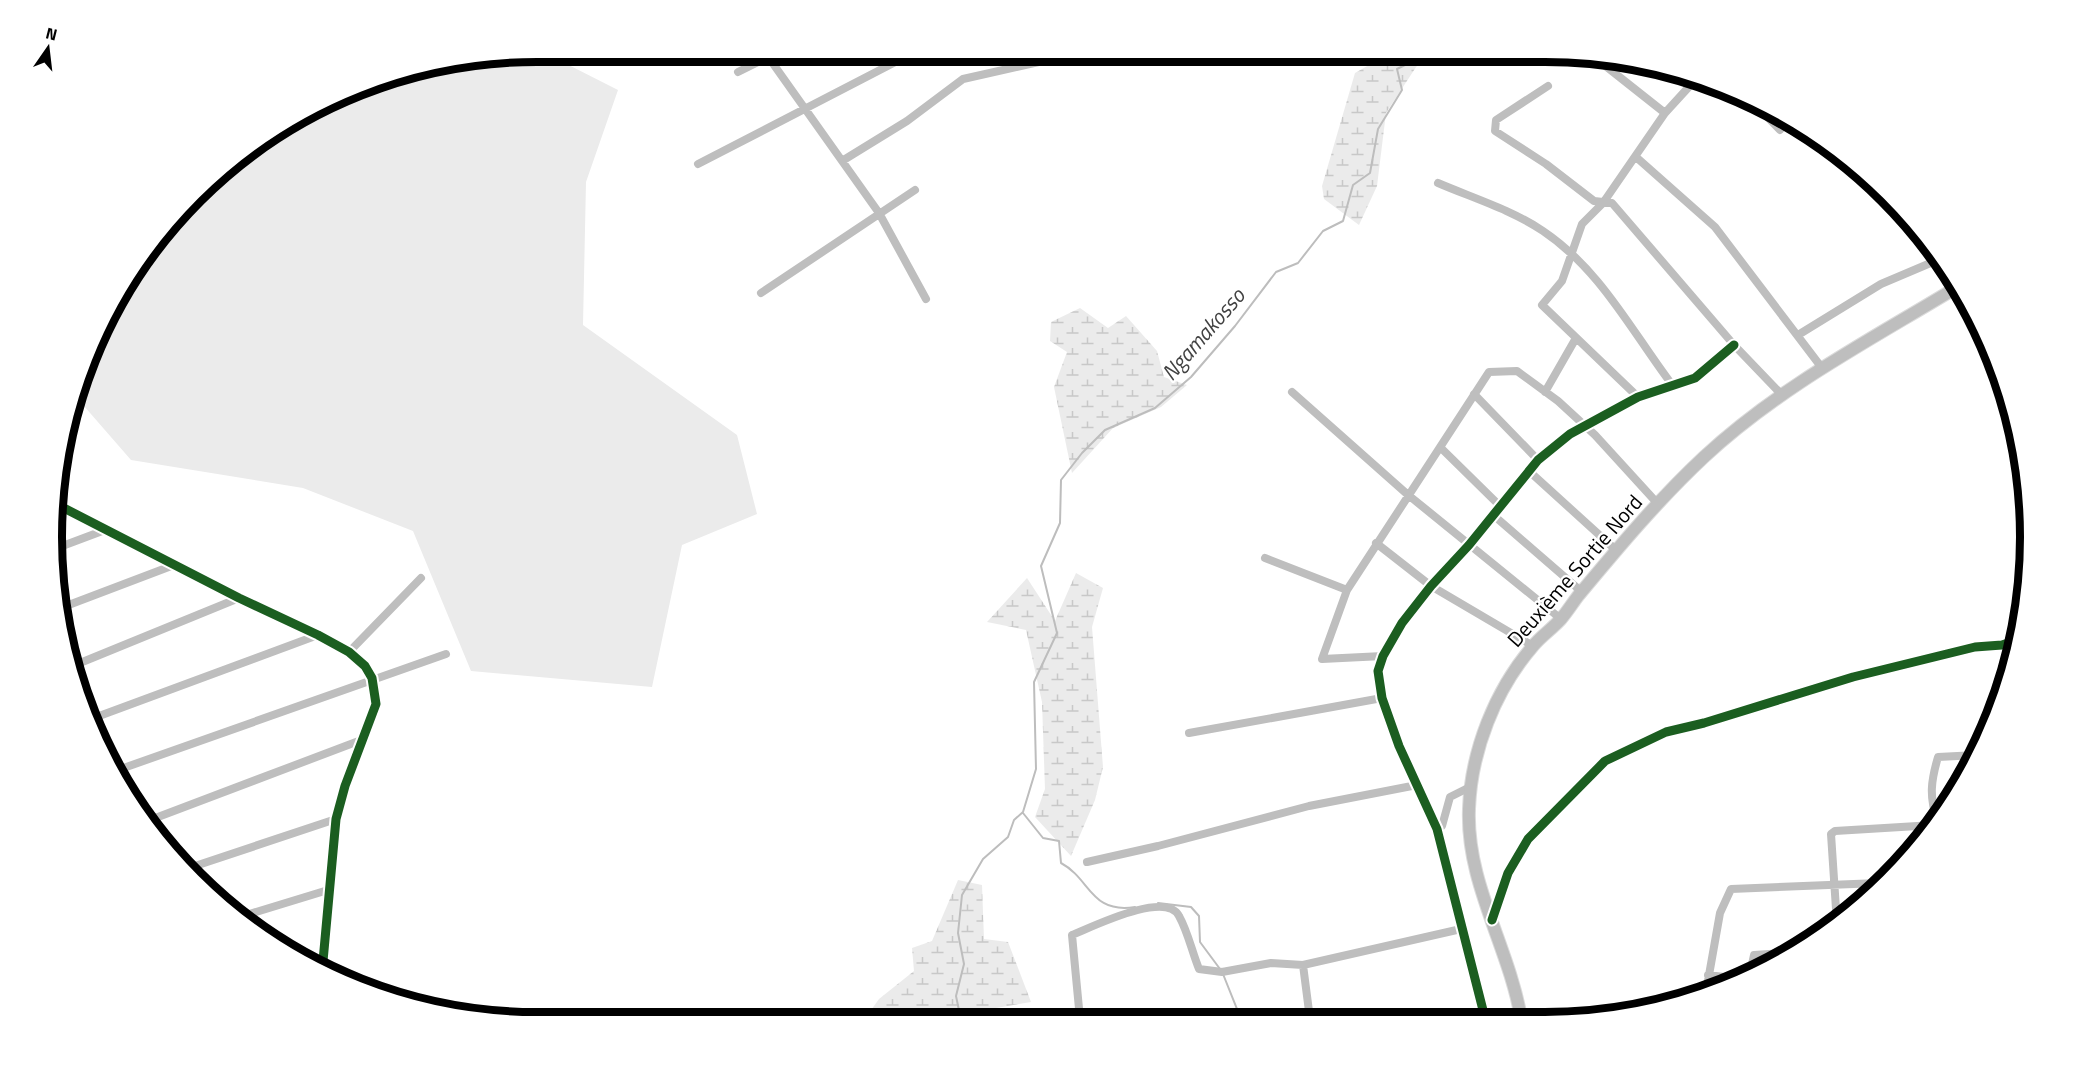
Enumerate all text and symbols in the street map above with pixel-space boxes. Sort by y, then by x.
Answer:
north arrow [18,18,78,78]
text: N [43,20,60,46]
water label: Ngamakosso [1153,279,1254,388]
street label: Deuxième Sortie Nord [1499,487,1650,654]

